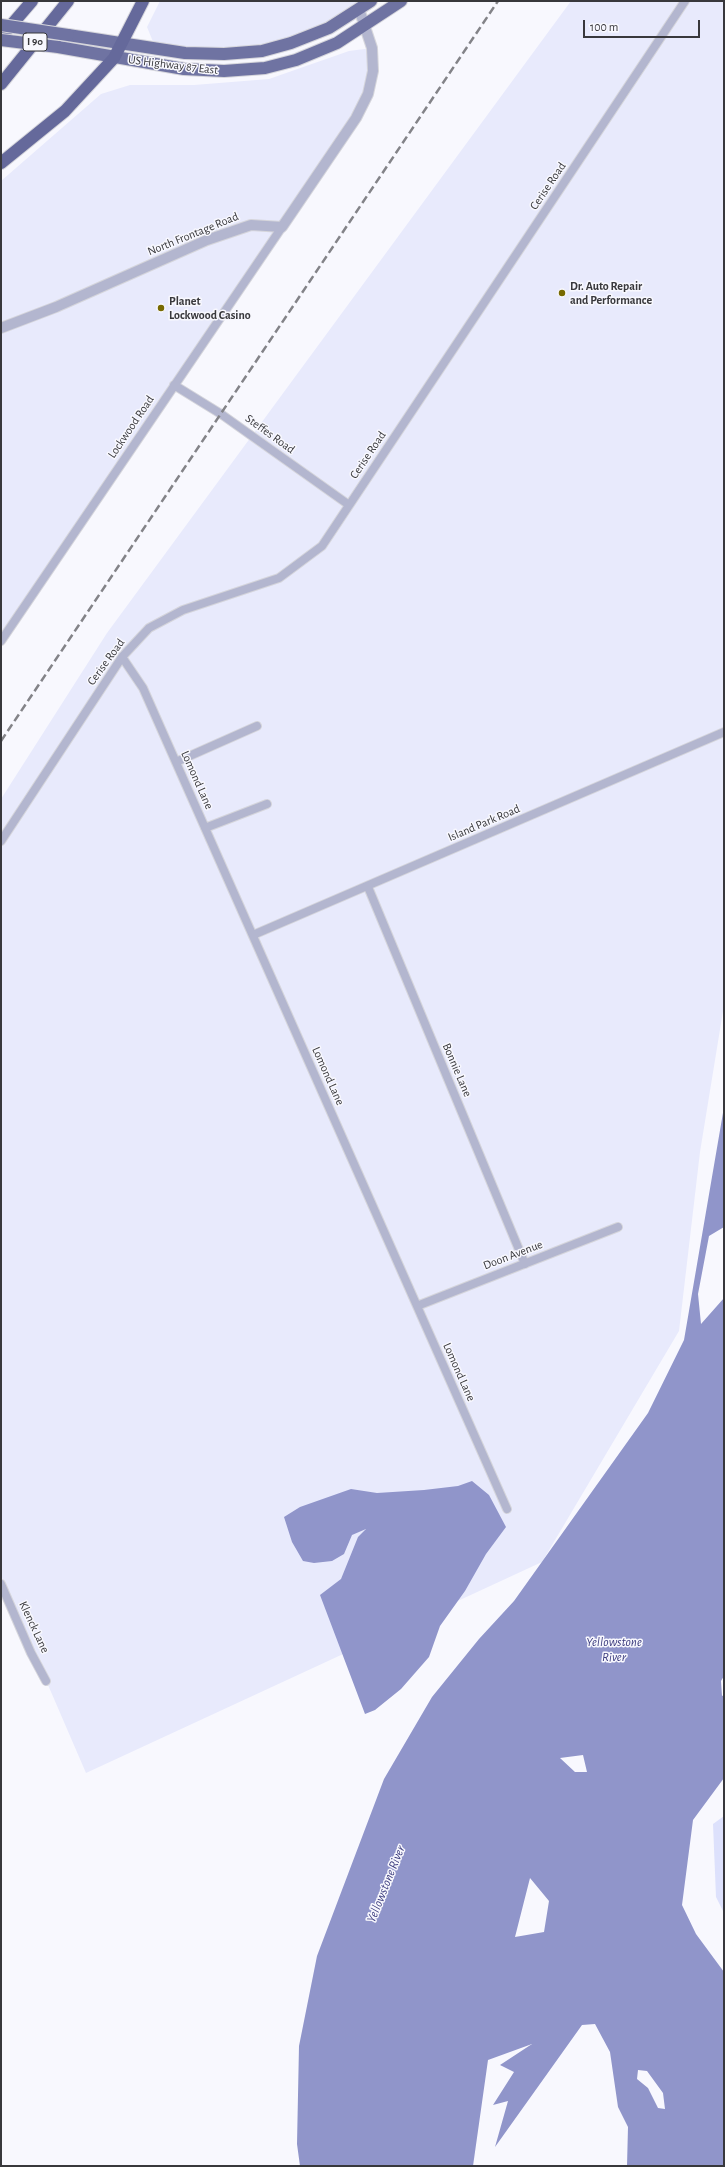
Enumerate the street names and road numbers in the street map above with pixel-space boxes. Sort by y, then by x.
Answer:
road number: I 90 [23,33,47,51]
street label: US Highway 87 East [127,52,219,78]
street label: Cerise Road [527,160,569,212]
street label: North Frontage Road [145,209,241,259]
street label: Lockwood Road [105,393,157,461]
street label: Steffes Road [242,411,298,457]
street label: Cerise Road [347,429,389,481]
street label: Cerise Road [84,636,128,688]
street label: Lomond Lane [178,749,216,811]
street label: Island Park Road [446,801,522,845]
street label: Bonnie Lane [439,1041,475,1099]
street label: Lomond Lane [309,1045,347,1107]
street label: Doon Avenue [481,1237,545,1273]
street label: Lomond Lane [440,1341,478,1403]
street label: Klenck Lane [16,1599,52,1655]

